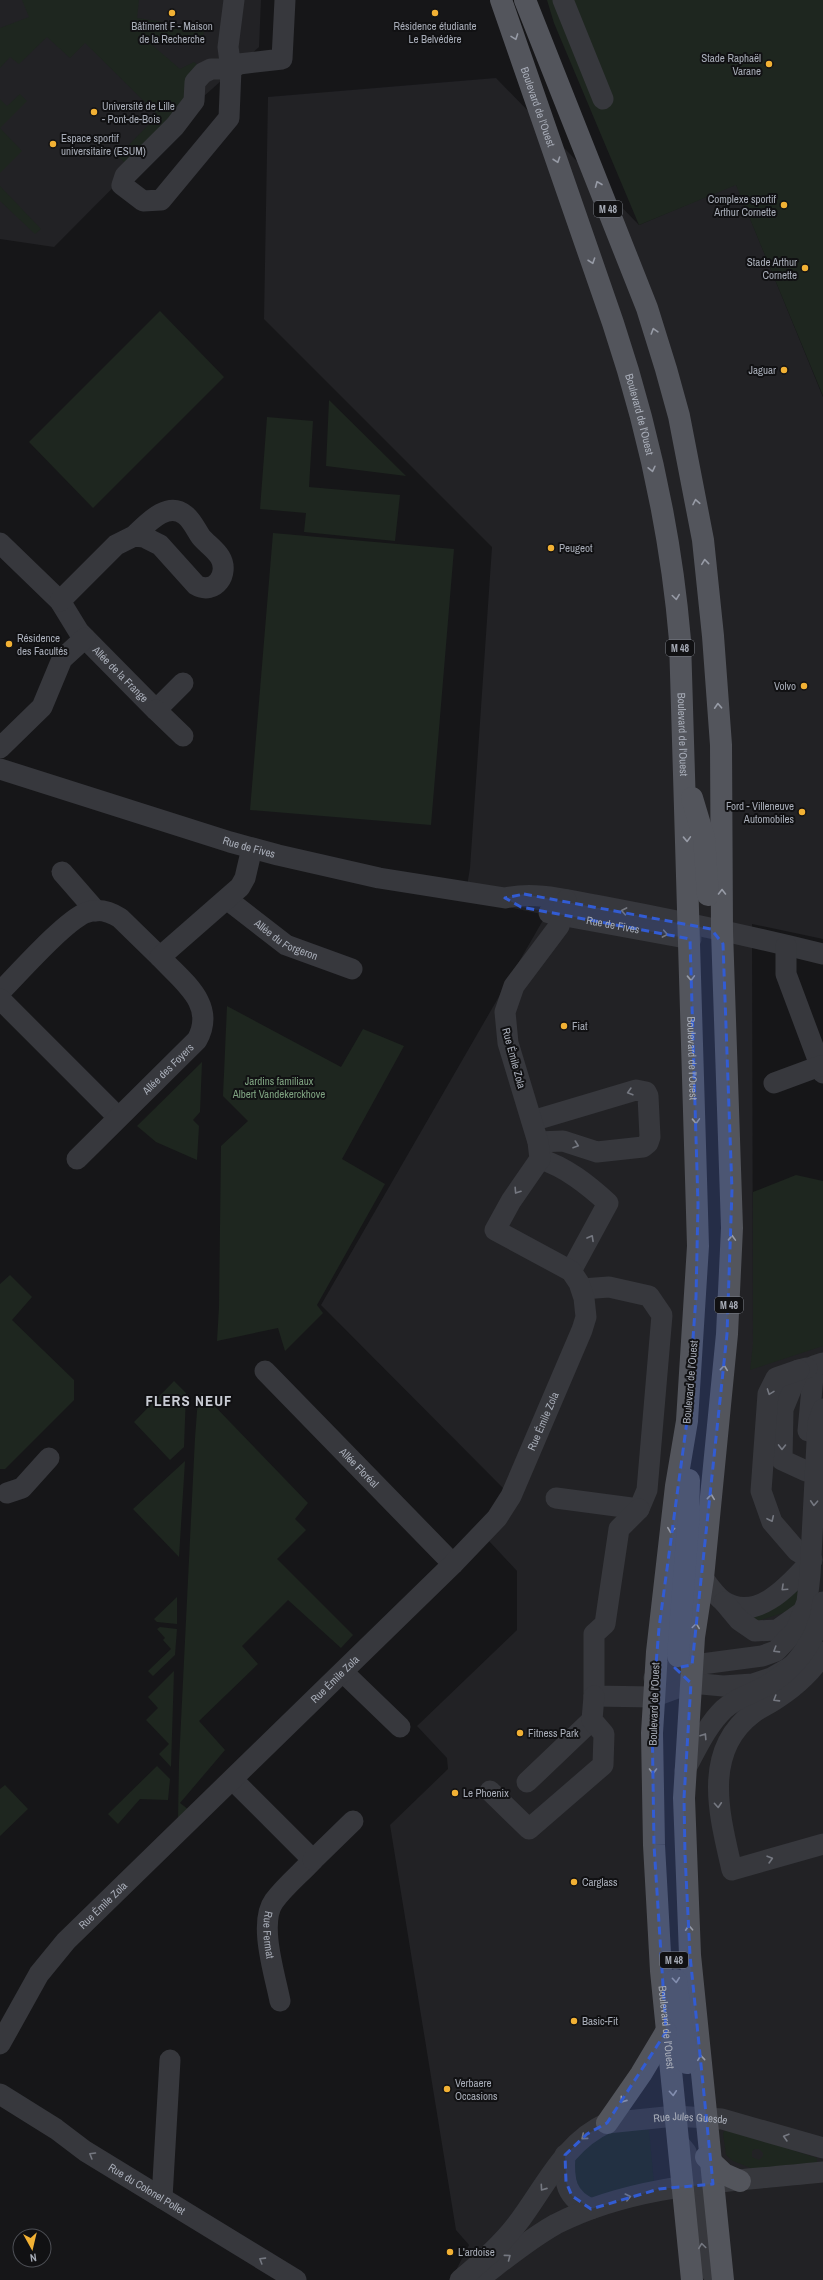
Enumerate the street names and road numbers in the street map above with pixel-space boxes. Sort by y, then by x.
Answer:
street label: Boulevard de l'Ouest [518,65,559,149]
road number: M 48 [594,201,622,217]
street label: Boulevard de l'Ouest [622,372,657,457]
road number: M 48 [666,640,694,656]
street label: Allée de la Frange [89,642,151,705]
street label: Boulevard de l'Ouest [675,692,691,777]
street label: Rue de Fives [221,833,277,861]
street label: Rue de Fives [585,913,641,937]
street label: Allée du Forgeron [251,915,320,963]
street label: Boulevard de l'Ouest [684,1016,701,1101]
street label: Rue Émile Zola [499,1026,529,1090]
street label: Allée des Foyers [138,1040,197,1098]
road number: M 48 [715,1297,743,1313]
street label: Boulevard de l'Ouest [679,1339,701,1424]
street label: Rue Émile Zola [524,1390,562,1453]
street label: Allée Floréal [336,1444,382,1491]
street label: Rue Émile Zola [308,1652,362,1706]
street label: Boulevard de l'Ouest [646,1662,662,1746]
street label: Rue Émile Zola [75,1878,130,1932]
street label: Rue Fermat [260,1910,278,1960]
road number: M 48 [660,1952,688,1968]
street label: Boulevard de l'Ouest [655,1985,678,2070]
street label: Rue Jules Guesde [653,2109,729,2127]
street label: Rue du Colonel Pollet [106,2160,188,2218]

